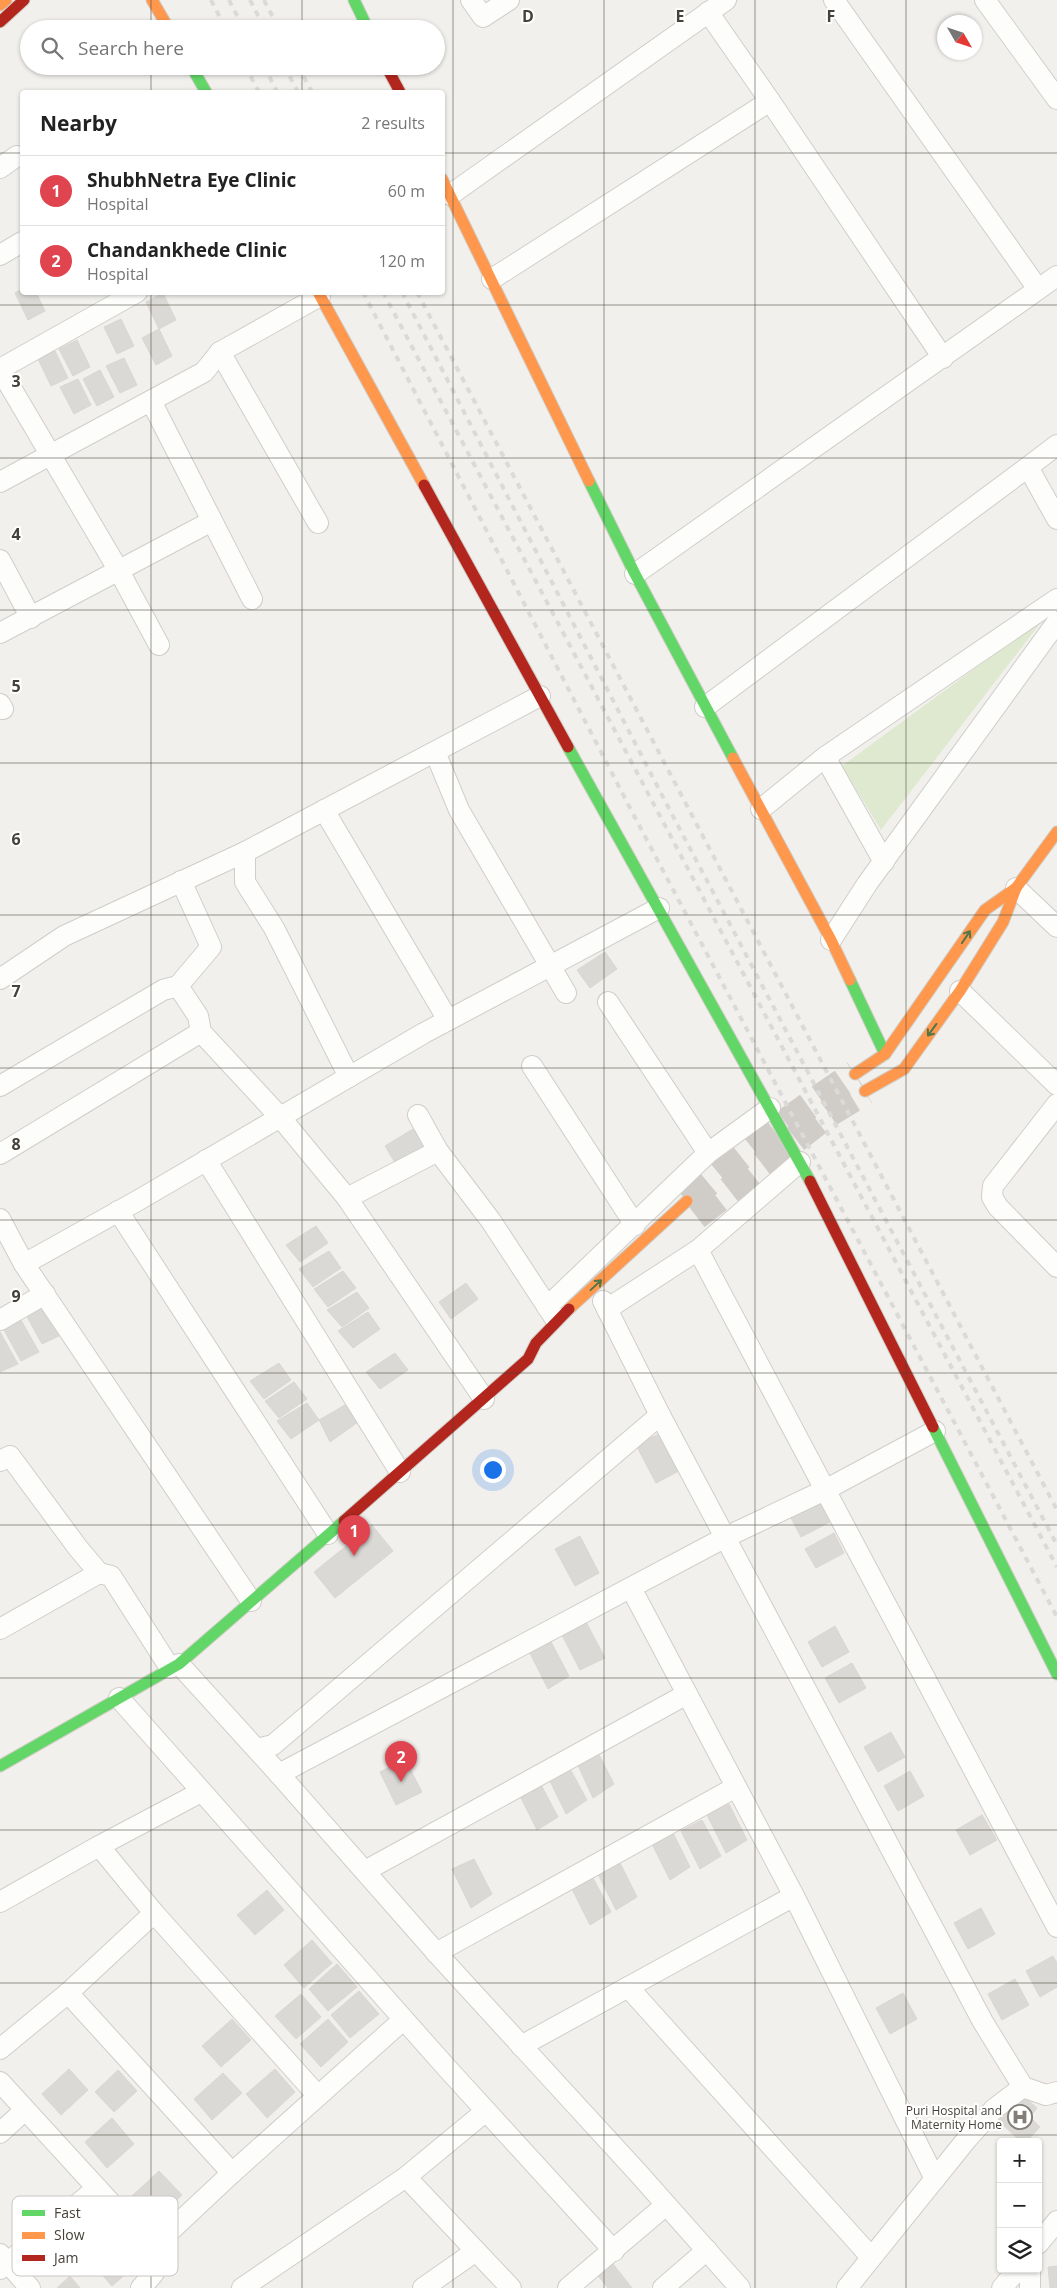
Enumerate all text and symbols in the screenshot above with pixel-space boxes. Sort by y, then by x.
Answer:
text: D [522,5,534,27]
text: E [676,5,685,27]
text: F [827,5,835,27]
north arrow [937,15,982,60]
search box [20,20,445,75]
icon: search [38,34,66,62]
text: Search here [78,35,184,61]
text: Nearby [40,109,117,137]
text: 2 results [361,112,425,134]
text: ShubhNetra Eye Clinic [87,167,296,193]
text: 1 [51,180,61,202]
text: 60 m [388,180,425,202]
text: Hospital [87,193,149,215]
text: Chandankhede Clinic [87,237,287,263]
text: 2 [51,250,61,272]
text: 120 m [379,250,425,272]
text: Hospital [87,263,149,285]
text: 3 [11,370,21,392]
text: 4 [11,523,21,545]
text: 5 [11,675,21,697]
text: 6 [11,828,21,850]
one-way arrow [961,930,971,944]
text: 7 [11,980,21,1002]
one-way arrow [927,1023,937,1037]
text: 8 [11,1133,21,1155]
one-way arrow [589,1279,602,1291]
text: 9 [11,1285,21,1307]
your location [480,1457,506,1483]
pin: 1 [338,1515,370,1556]
pin: 2 [385,1741,417,1782]
place label: Puri Hospital and Maternity Home [906,2102,1002,2133]
hospital icon: Puri Hospital and Maternity Home [1007,2104,1033,2130]
map controls [997,2138,1042,2273]
button: + [997,2138,1042,2183]
button: − [997,2183,1042,2228]
legend [12,2196,178,2276]
text: Fast [54,2203,81,2222]
text: Slow [54,2225,85,2244]
button: layers [997,2228,1042,2273]
text: Jam [52,2248,79,2267]

